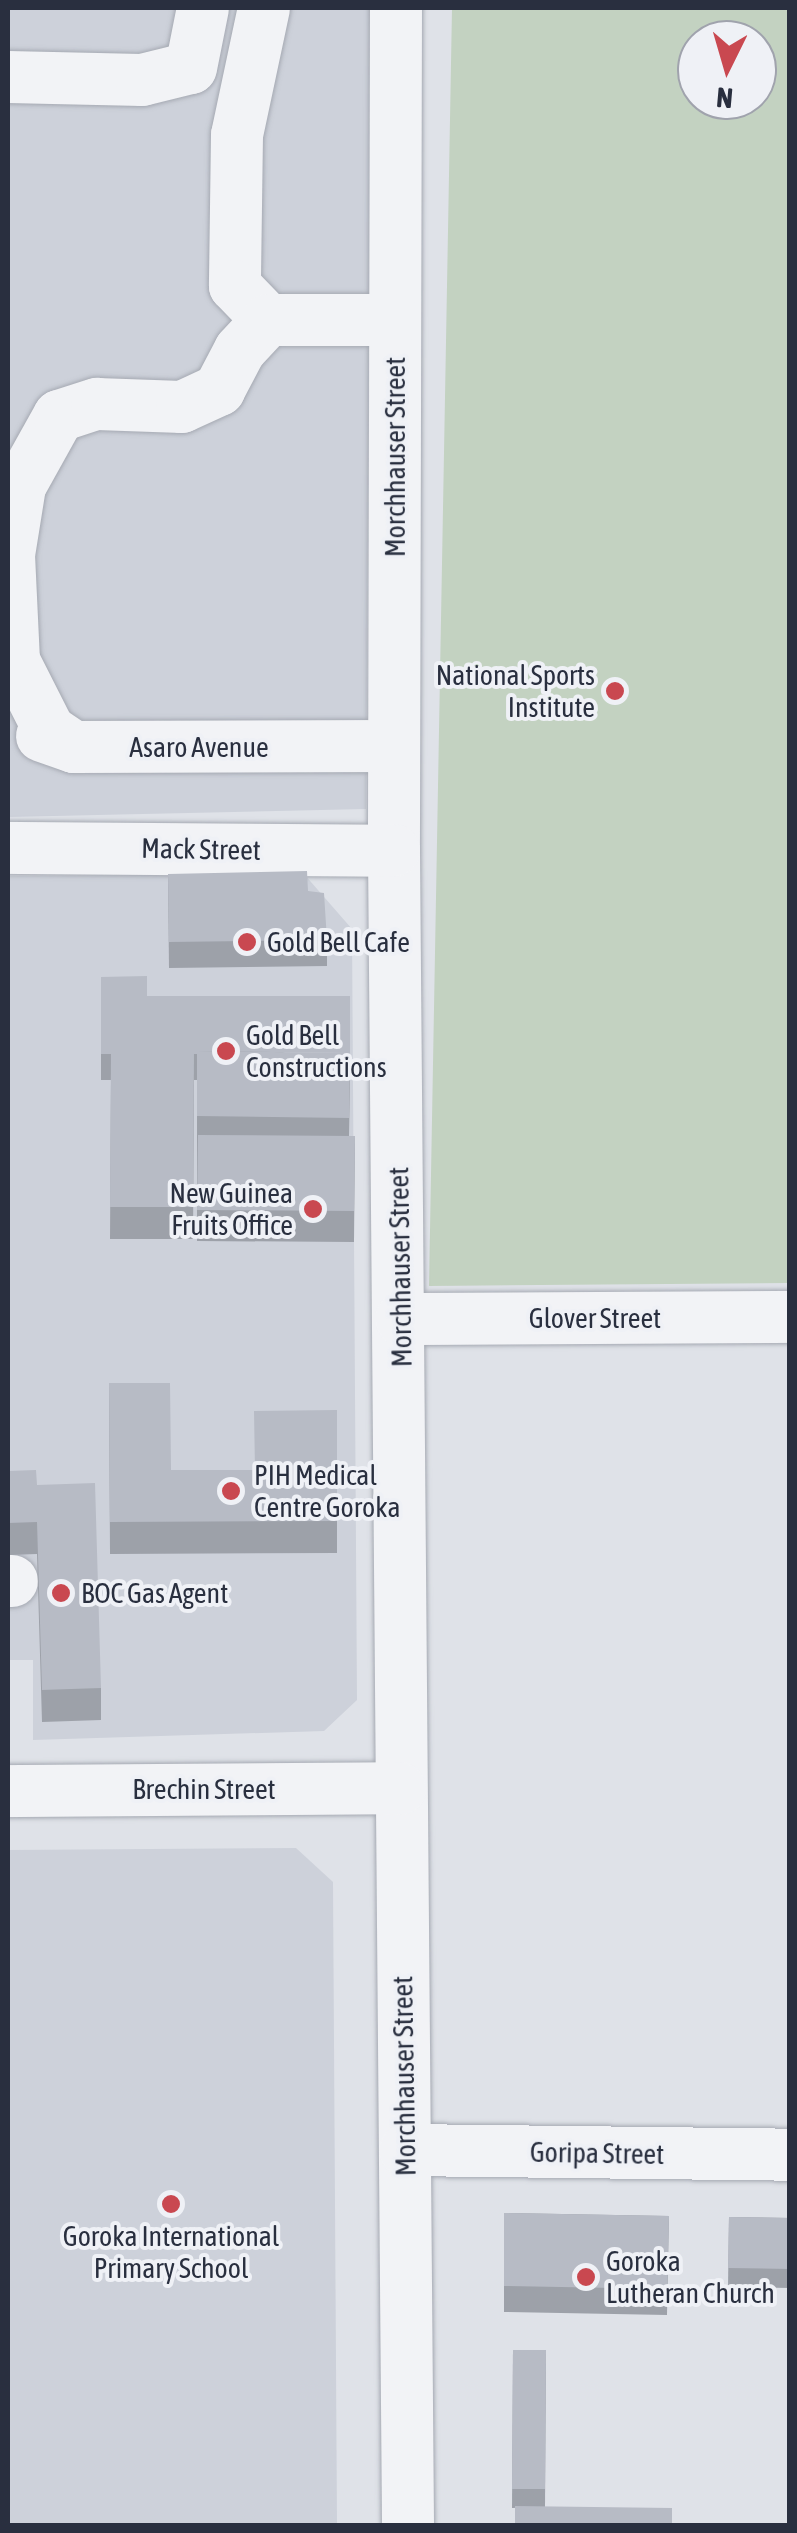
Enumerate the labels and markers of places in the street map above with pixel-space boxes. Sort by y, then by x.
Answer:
place label: National Sports Institute [436,658,595,724]
marker: National Sports Institute [604,680,626,702]
place label: Gold Bell Cafe [267,925,410,959]
marker: Gold Bell Cafe [236,931,258,953]
place label: Gold Bell Constructions [246,1018,387,1084]
marker: Gold Bell Constructions [215,1040,237,1062]
place label: New Guinea Fruits Office [169,1176,293,1242]
marker: New Guinea Fruits Office [302,1198,324,1220]
place label: PIH Medical Centre Goroka [254,1458,401,1524]
marker: PIH Medical Centre Goroka [218,1478,244,1504]
place label: BOC Gas Agent [81,1576,228,1610]
marker: BOC Gas Agent [50,1582,72,1604]
marker: Goroka International Primary School [160,2193,182,2215]
place label: Goroka International Primary School [63,2219,279,2285]
place label: Goroka Lutheran Church [606,2244,775,2310]
marker: Goroka Lutheran Church [575,2266,597,2288]

